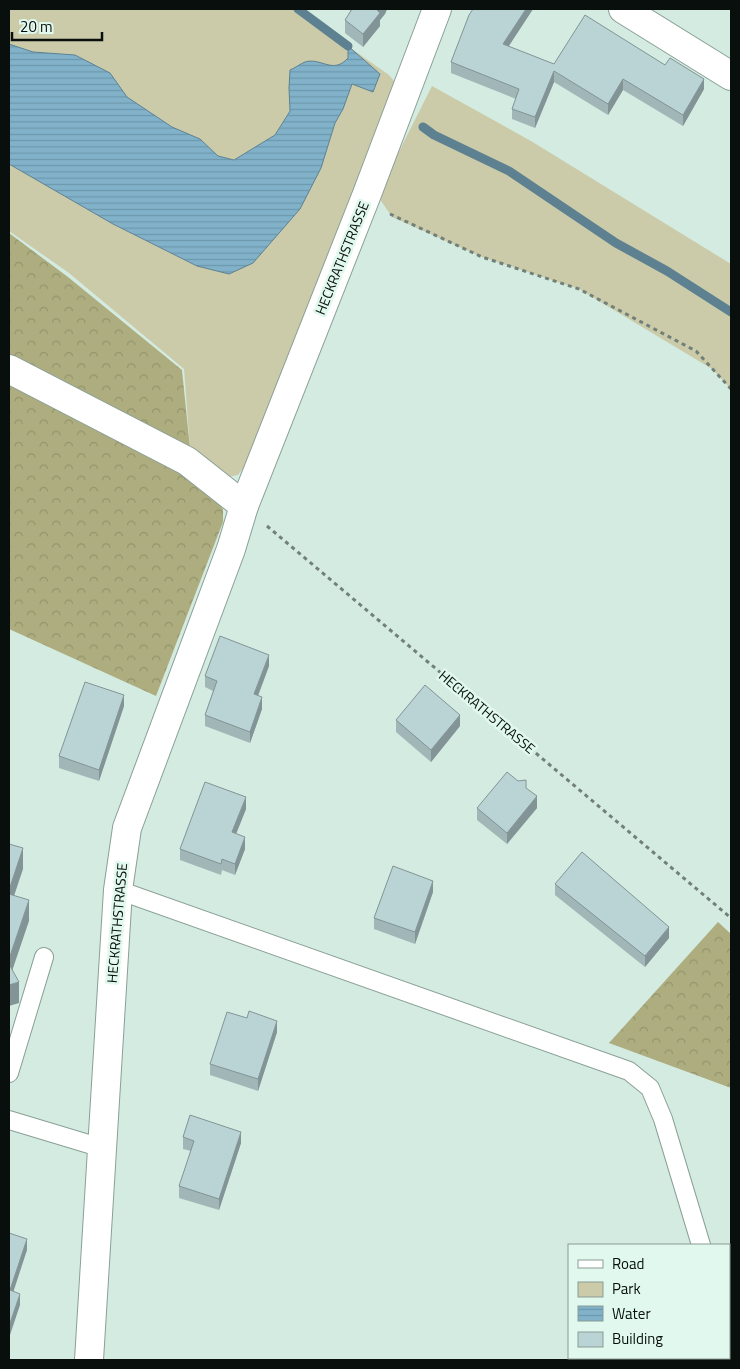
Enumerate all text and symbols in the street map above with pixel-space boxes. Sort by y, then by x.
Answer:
scale bar [12,10,102,42]
text: 20 m [20,15,53,38]
street label: HECKRATHSTRASSE [309,198,374,318]
street label: HECKRATHSTRASSE [434,665,540,758]
street label: HECKRATHSTRASSE [101,862,132,984]
legend [568,1244,730,1359]
text: Road [612,1252,644,1275]
text: Park [612,1277,641,1300]
text: Water [612,1302,651,1325]
text: Building [612,1327,663,1350]

